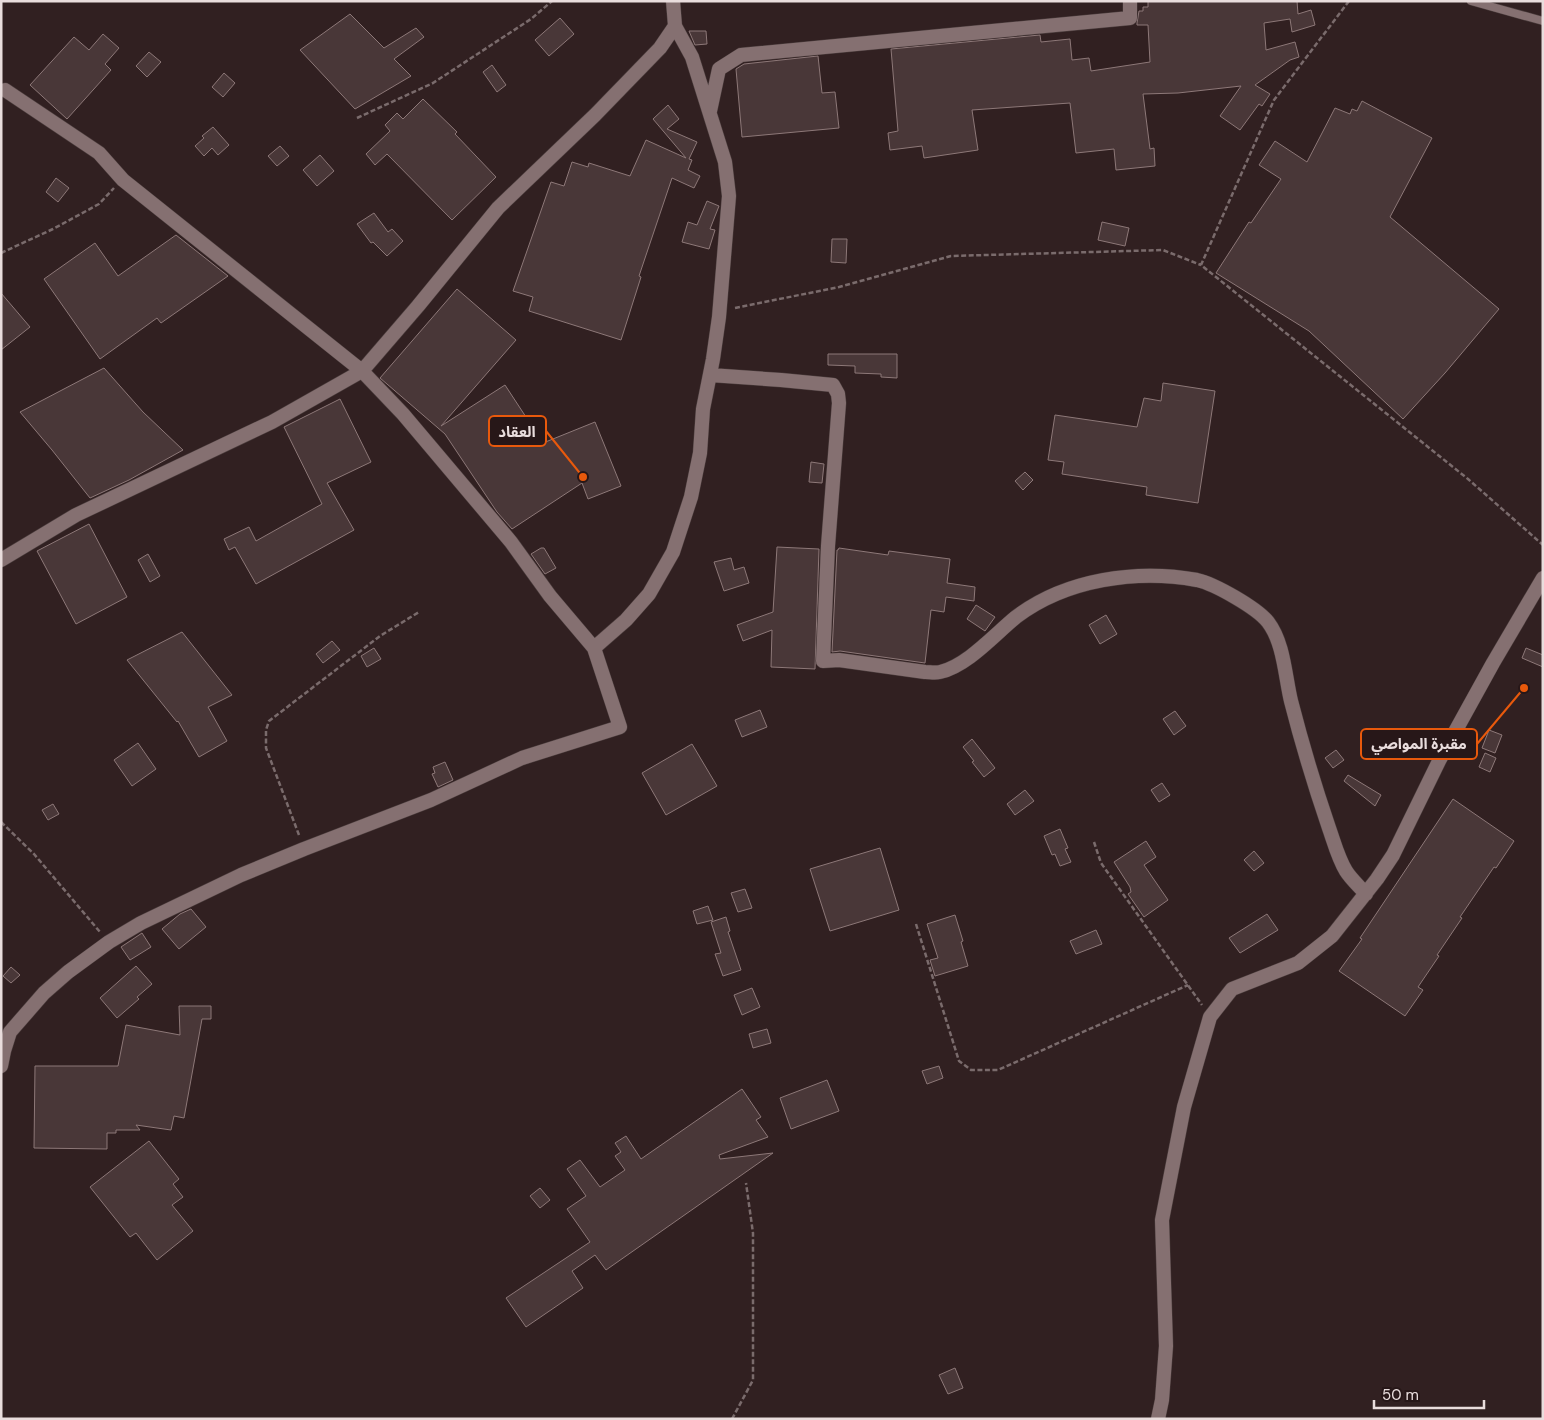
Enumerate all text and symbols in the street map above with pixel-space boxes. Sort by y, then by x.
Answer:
callout: العقاد [489,416,546,446]
text: العقاد [498,422,536,442]
callout: مقبرة المواصي [1361,729,1477,759]
text: مقبرة المواصي [1371,734,1467,755]
scale bar [1374,1378,1484,1410]
text: 50 m [1382,1385,1419,1405]

